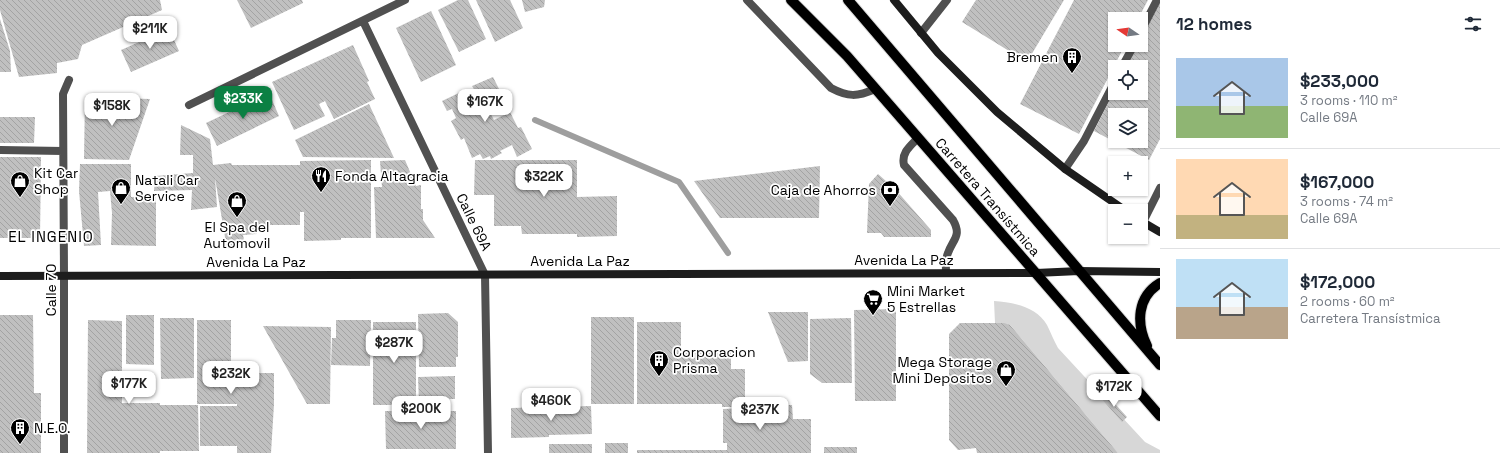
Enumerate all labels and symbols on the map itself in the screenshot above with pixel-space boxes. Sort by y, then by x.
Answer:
north arrow [1108,12,1148,52]
pin: $211K [122,16,178,50]
building icon: Bremen [1061,46,1083,74]
place label: Bremen [1007,48,1058,66]
pin: $233K [215,86,271,120]
pin: $167K [457,89,513,123]
pin: $158K [84,93,140,127]
street label: Carretera Transístmica [932,134,1044,260]
place label: Kit Car Shop [34,164,78,198]
pin: $322K [516,164,572,198]
restaurant icon: Fonda Altagracia [310,165,332,193]
place label: Fonda Altagracia [335,167,448,185]
shop icon: Kit Car Shop [9,170,31,198]
place label: Natali Car Service [135,171,199,205]
shop icon: Natali Car Service [110,177,132,205]
bank icon: Caja de Ahorros [879,179,901,207]
place label: Caja de Ahorros [771,181,876,199]
shop icon: El Spa del Automovil [226,190,248,218]
street label: Calle 69A [452,190,496,254]
place label: El Spa del Automovil [203,218,271,252]
district label: EL INGENIO [8,227,94,246]
street label: Avenida La Paz [854,251,954,269]
street label: Avenida La Paz [530,252,630,270]
street label: Avenida La Paz [206,253,306,271]
street label: Calle 70 [42,264,60,316]
place label: Mini Market 5 Estrellas [887,282,965,316]
supermarket icon: Mini Market 5 Estrellas [862,288,884,316]
pin: $287K [366,330,422,364]
place label: Corporacion Prisma [673,343,756,377]
building icon: Corporacion Prisma [648,349,670,377]
place label: Mega Storage Mini Depositos [893,353,992,387]
shop icon: Mega Storage Mini Depositos [995,359,1017,387]
pin: $232K [203,361,259,395]
pin: $177K [101,371,157,405]
pin: $172K [1086,374,1142,408]
pin: $460K [523,388,579,422]
pin: $200K [393,396,449,430]
pin: $237K [732,397,788,431]
building icon: N.E.O. [9,417,31,445]
place label: N.E.O. [34,419,71,437]

